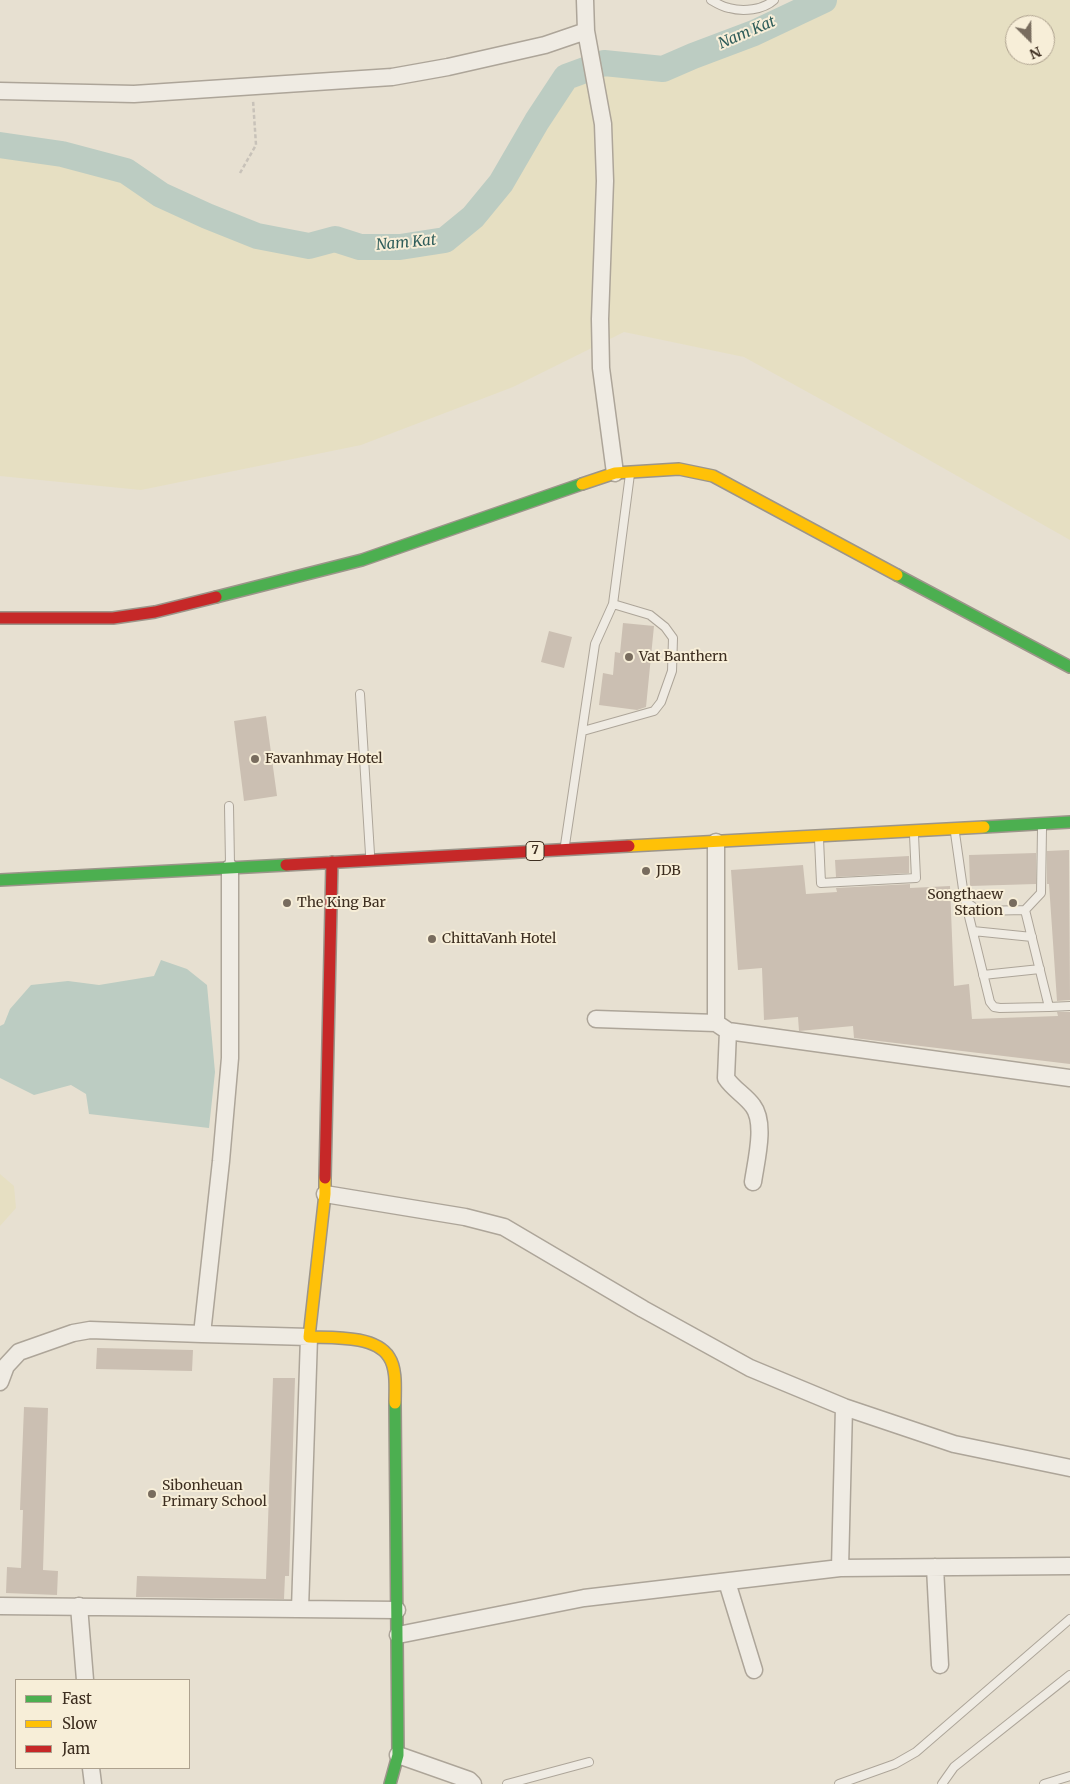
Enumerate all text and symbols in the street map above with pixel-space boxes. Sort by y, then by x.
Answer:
water label: Nam Kat [716,13,778,53]
north arrow [1005,15,1055,65]
text: N [1027,42,1044,63]
water label: Nam Kat [375,231,437,255]
place label: Vat Banthern [639,649,728,665]
marker: Vat Banthern [623,651,635,663]
place label: Favanhmay Hotel [265,751,383,767]
marker: Favanhmay Hotel [249,753,261,765]
road number: 7 [526,841,544,860]
place label: JDB [656,863,681,879]
marker: JDB [640,865,652,877]
place label: Songthaew Station [927,887,1003,920]
place label: The King Bar [297,895,386,911]
marker: The King Bar [281,897,293,909]
marker: Songthaew Station [1007,897,1019,909]
place label: ChittaVanh Hotel [442,931,556,947]
marker: ChittaVanh Hotel [426,933,438,945]
place label: Sibonheuan Primary School [162,1478,267,1510]
marker: Sibonheuan Primary School [146,1488,158,1500]
legend [15,1679,190,1769]
text: Fast [62,1689,92,1708]
text: Slow [62,1714,97,1733]
text: Jam [62,1739,90,1758]

